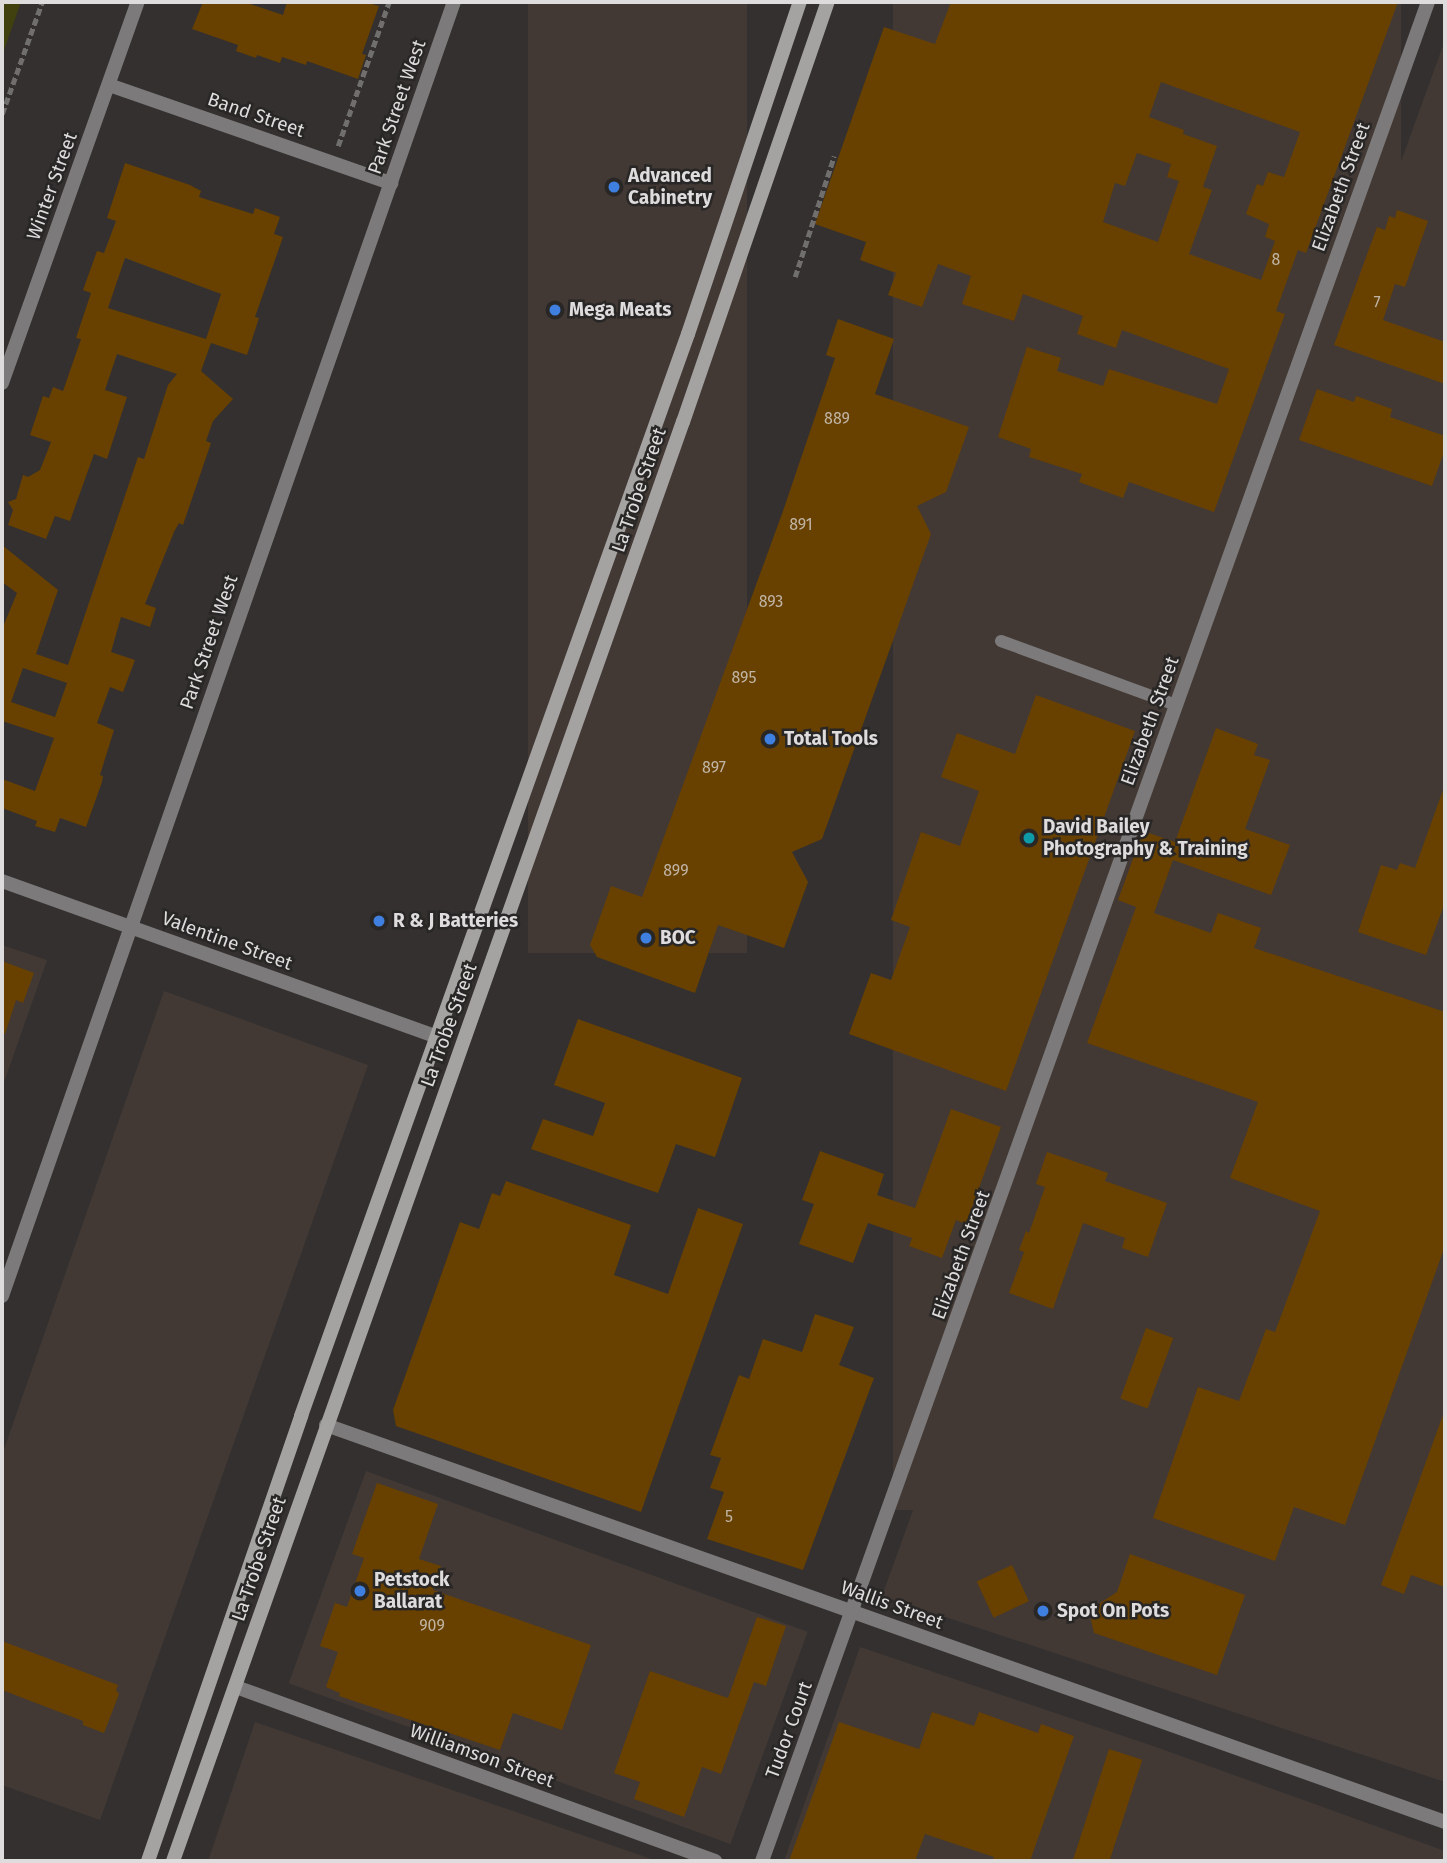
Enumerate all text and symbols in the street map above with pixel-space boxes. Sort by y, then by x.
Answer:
street label: Park Street West [363,37,431,177]
street label: Band Street [205,88,307,142]
street label: Elizabeth Street [1307,119,1375,255]
street label: Winter Street [22,129,82,243]
place label: Advanced Cabinetry [628,165,712,209]
marker: Advanced Cabinetry [606,179,622,195]
house number: 8 [1272,250,1280,270]
house number: 7 [1373,293,1381,313]
place label: Mega Meats [569,299,672,321]
marker: Mega Meats [547,302,563,318]
house number: 889 [824,409,850,429]
street label: La Trobe Street [607,425,671,555]
house number: 891 [789,515,813,535]
street label: Park Street West [175,572,243,712]
house number: 893 [759,592,783,612]
street label: Elizabeth Street [1116,653,1184,789]
house number: 895 [732,668,756,688]
place label: Total Tools [784,728,878,750]
marker: Total Tools [762,731,778,747]
house number: 897 [702,758,726,778]
place label: David Bailey Photography & Training [1043,816,1248,860]
marker: David Bailey Photography & Training [1021,830,1037,846]
house number: 899 [663,861,689,881]
street label: Valentine Street [159,907,295,975]
place label: R & J Batteries [393,910,518,932]
marker: R & J Batteries [371,913,387,929]
place label: BOC [660,927,696,949]
marker: BOC [638,930,654,946]
street label: La Trobe Street [416,960,482,1090]
street label: Elizabeth Street [927,1187,995,1323]
street label: La Trobe Street [227,1494,291,1624]
house number: 5 [725,1507,733,1527]
place label: Petstock Ballarat [374,1569,450,1613]
street label: Wallis Street [838,1576,946,1634]
marker: Petstock Ballarat [352,1583,368,1599]
place label: Spot On Pots [1057,1600,1169,1622]
marker: Spot On Pots [1035,1603,1051,1619]
house number: 909 [419,1616,445,1636]
street label: Tudor Court [761,1678,817,1782]
street label: Williamson Street [407,1719,557,1793]

